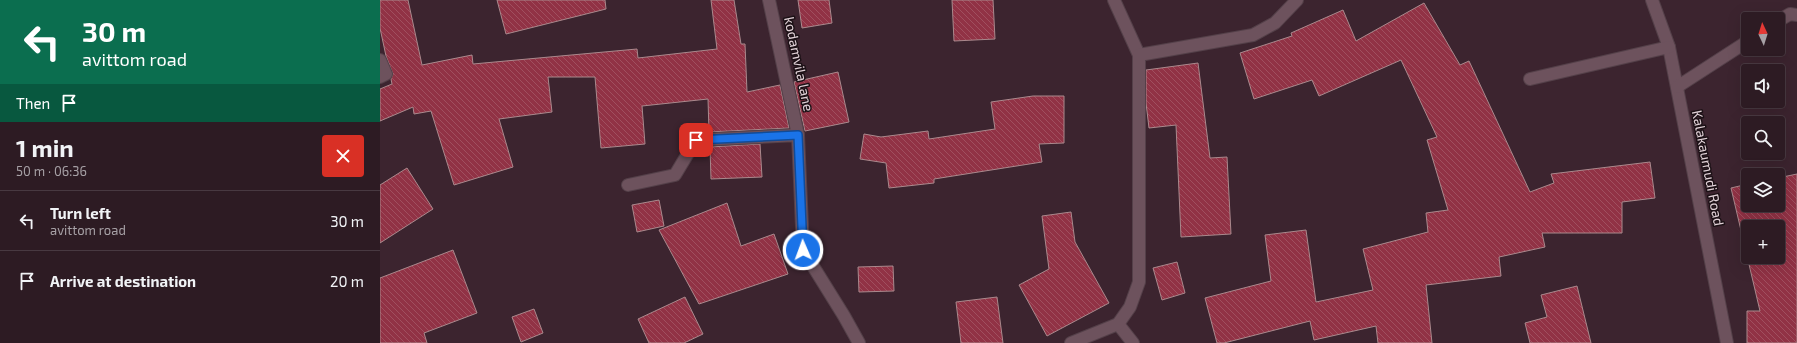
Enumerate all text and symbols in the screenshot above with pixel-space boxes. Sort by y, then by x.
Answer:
north arrow [1741,12,1785,56]
map controls [1741,12,1785,264]
text: 30 m [82,14,146,48]
street label: kodamvila lane [781,15,818,113]
icon: left [16,16,68,68]
text: avittom road [82,48,187,70]
button: sound [1741,64,1785,108]
icon: arrive [58,92,80,114]
text: Then [16,94,50,112]
street label: Kalakaumudi Road [1689,109,1728,227]
button: search [1741,116,1785,160]
pin [679,123,713,157]
icon: arrive [685,129,707,151]
text: 1 min [16,133,74,162]
button: close [322,135,364,177]
text: 50 m · 06:36 [16,163,87,179]
button: layers [1741,168,1785,212]
text: Turn left [50,204,111,222]
icon: left [16,210,38,232]
text: 30 m [330,212,364,230]
button: + [1741,220,1785,264]
text: avittom road [50,222,126,238]
position arrow [782,229,824,271]
icon: arrive [16,270,38,292]
text: Arrive at destination [50,272,196,290]
text: 20 m [330,272,364,290]

